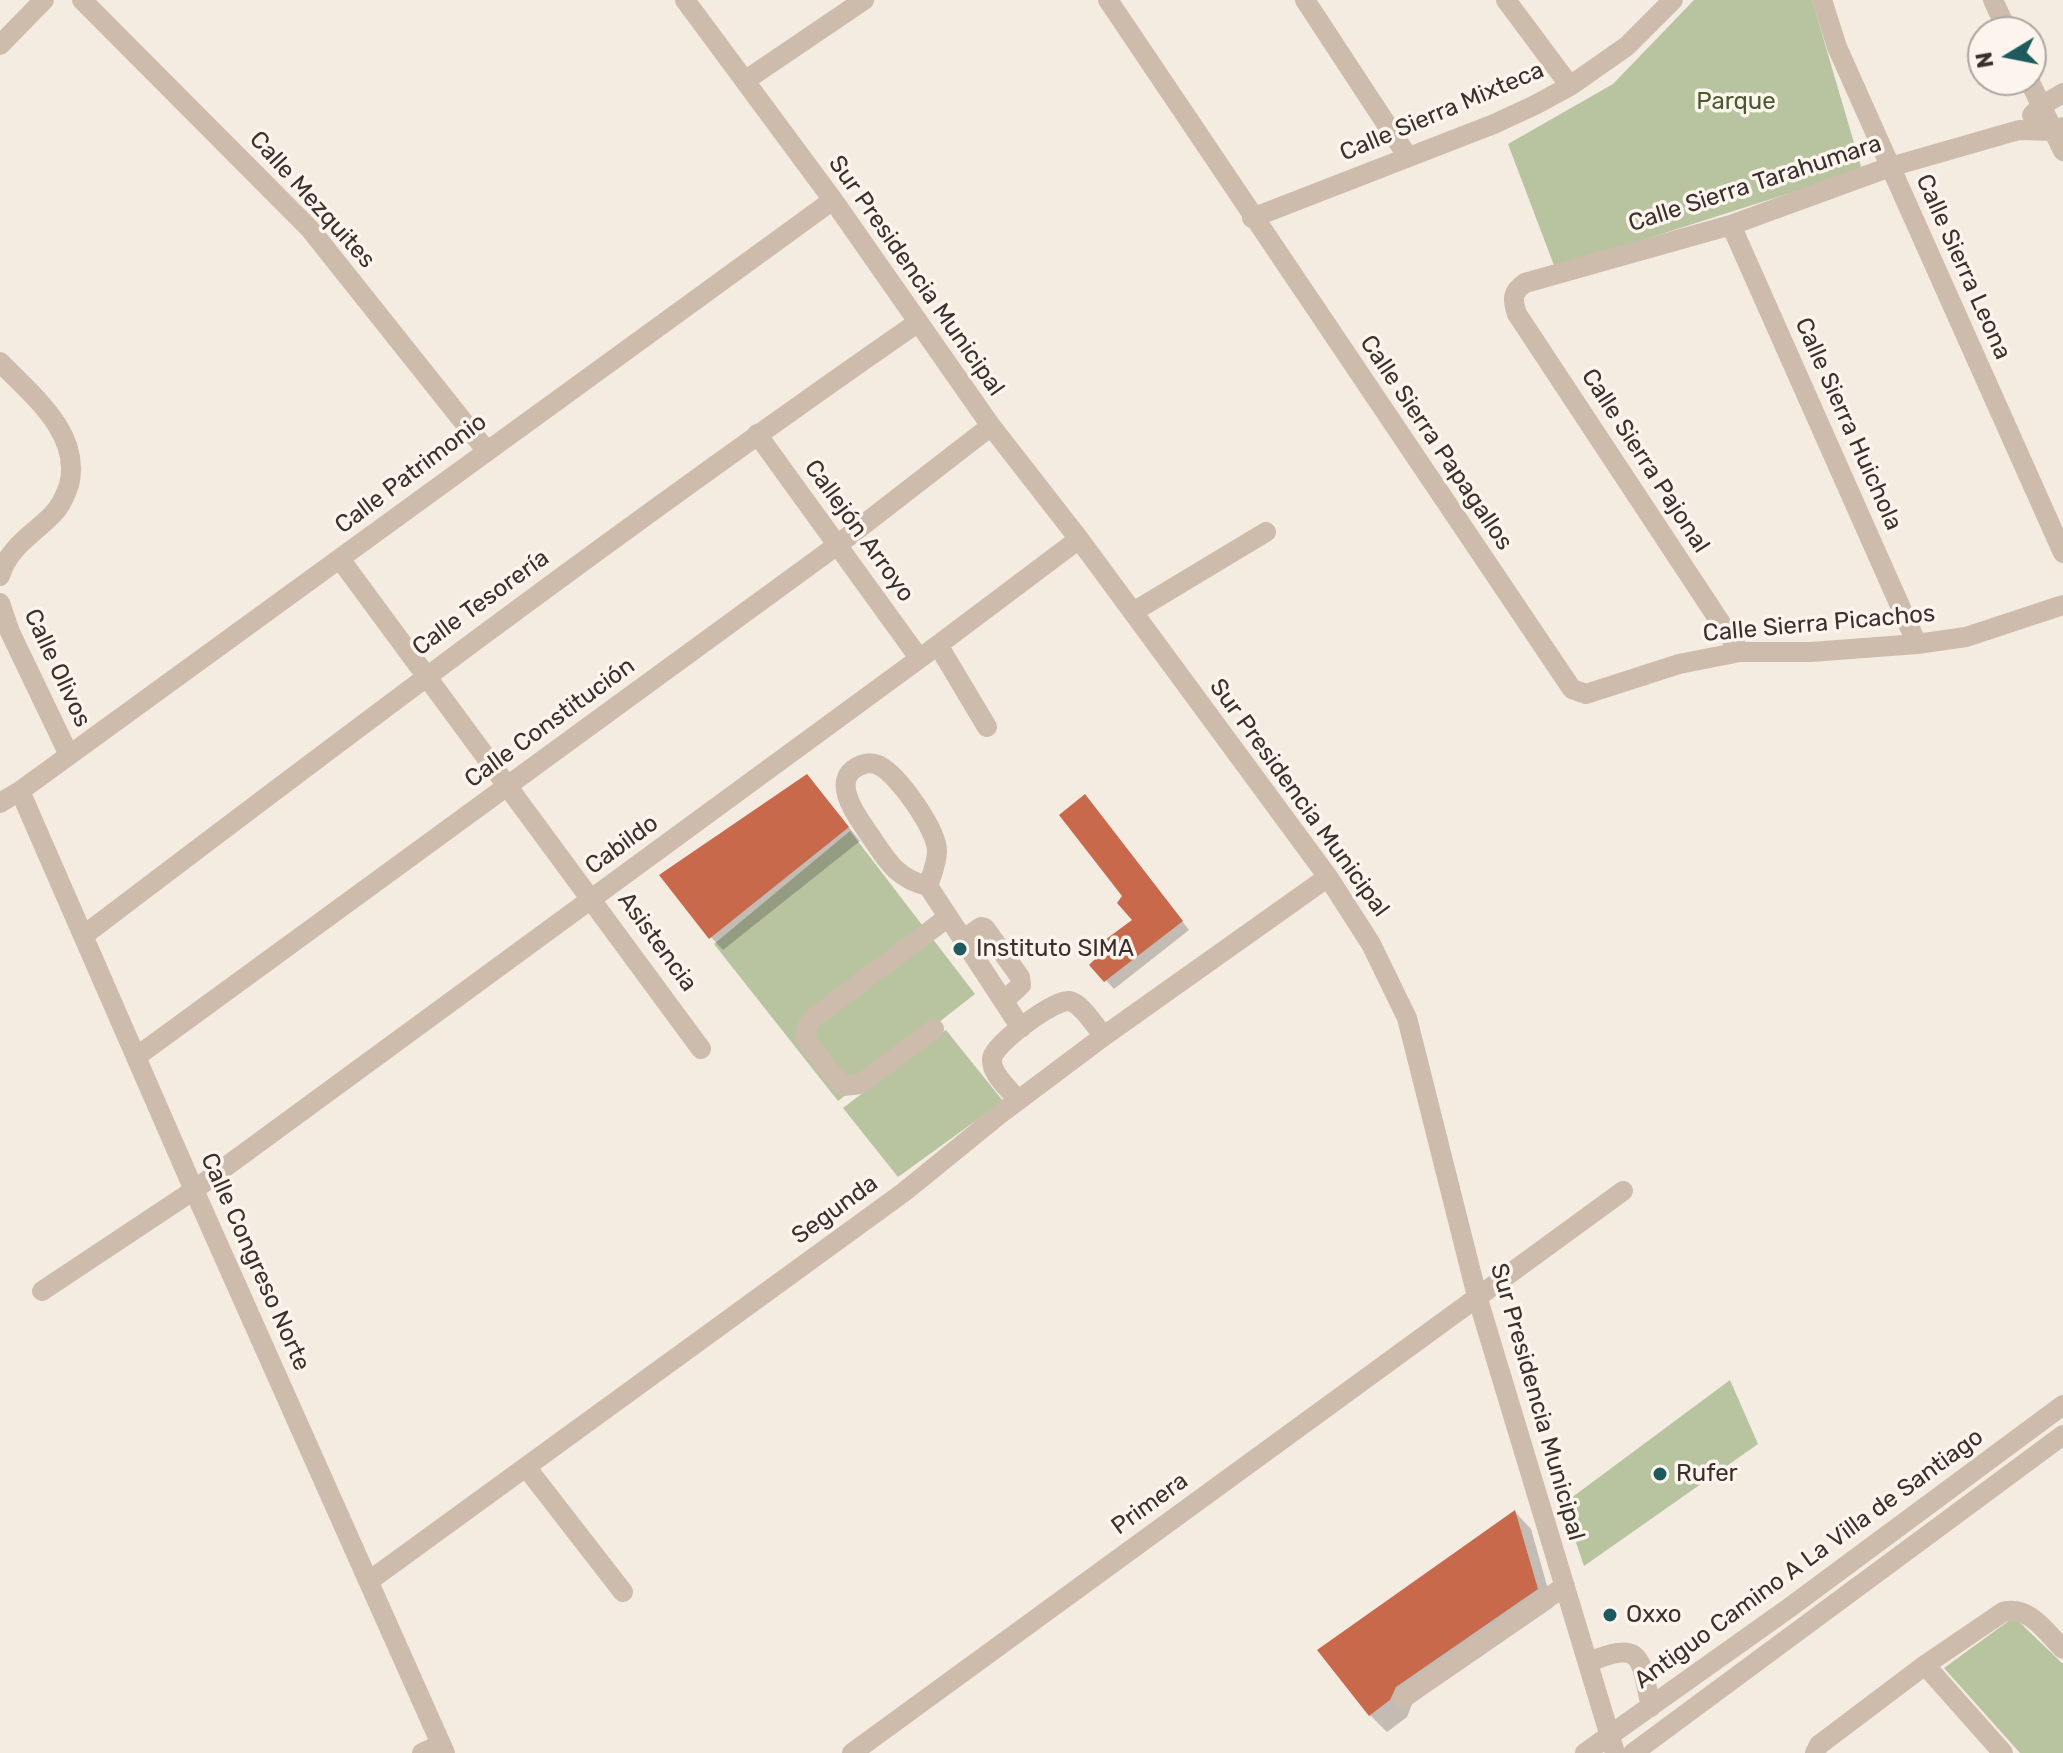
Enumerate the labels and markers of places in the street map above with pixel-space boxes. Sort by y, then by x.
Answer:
place label: Instituto SIMA [976,935,1134,963]
marker: Instituto SIMA [951,940,969,958]
place label: Rufer [1676,1460,1738,1488]
marker: Rufer [1651,1465,1669,1483]
place label: Oxxo [1626,1601,1682,1629]
marker: Oxxo [1601,1606,1619,1624]

